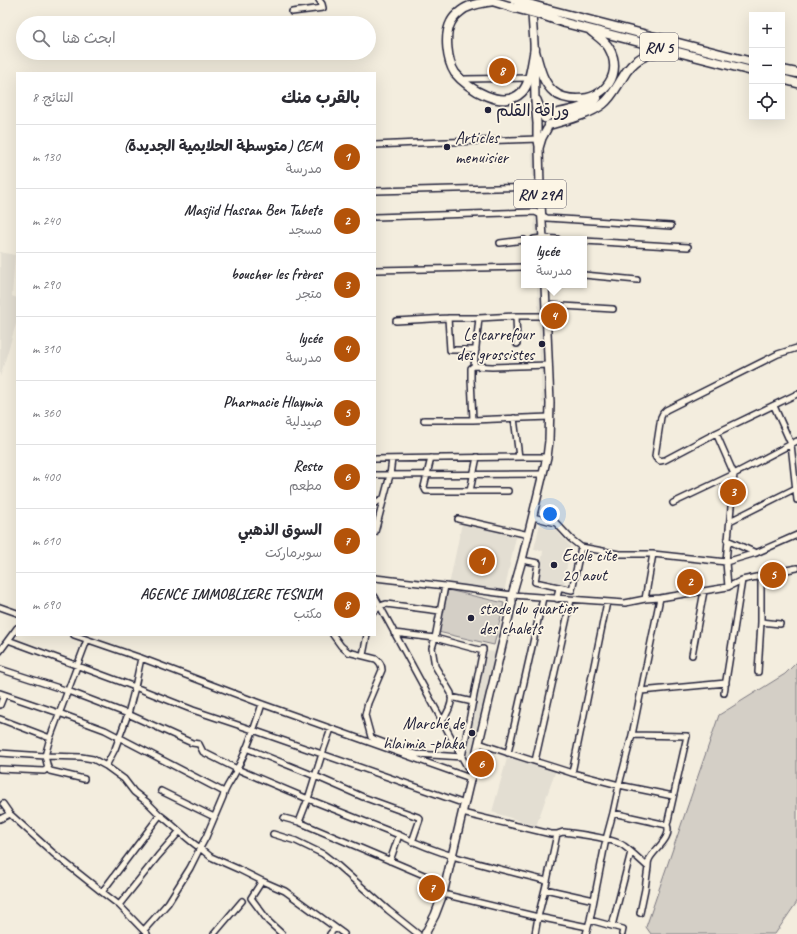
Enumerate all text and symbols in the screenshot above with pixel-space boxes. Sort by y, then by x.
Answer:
map controls [749,12,785,120]
button: + [749,12,785,48]
search box [16,16,376,60]
icon: search [30,27,52,49]
text: ابحث هنا [62,29,116,48]
road number: RN 5 [640,33,678,61]
button: − [749,48,785,84]
pin: 8 [489,56,515,86]
button: locate [749,84,785,120]
text: بالقرب منك [281,87,360,108]
text: النتائج: 8 [32,90,74,106]
place label: وراقة القلم [496,100,569,123]
marker: وراقة القلم [483,105,493,115]
place label: Articles menuisier [455,127,510,168]
text: CEM (متوسطة الحلايمية الجديدة) [123,137,322,156]
marker: Articles menuisier [442,142,452,152]
text: 130 m [32,149,60,165]
text: 1 [344,149,350,165]
text: مدرسة [286,161,322,177]
road number: RN 29A [514,180,566,208]
text: Masjid Hassan Ben Tabete [184,201,322,220]
text: 240 m [32,213,60,229]
text: 2 [344,213,350,229]
text: مسجد [289,222,322,238]
popup [521,236,587,288]
text: lycée [536,242,559,261]
text: مدرسة [536,263,572,279]
text: boucher les frères [231,265,322,284]
text: 290 m [32,277,60,293]
text: 3 [344,277,350,293]
text: متجر [297,286,322,302]
pin: 4 [541,301,567,331]
place label: Le carrefour des grossistes [456,324,536,365]
text: lycée [299,329,322,348]
marker: Le carrefour des grossistes [537,339,547,349]
text: 310 m [32,341,60,357]
text: 4 [344,341,350,357]
text: مدرسة [286,350,322,366]
text: Pharmacie Hlaymia [223,393,322,412]
text: 360 m [32,405,60,421]
text: 5 [344,405,350,421]
text: صيدلية [285,414,322,430]
text: Resto [293,457,322,476]
text: 400 m [32,469,60,485]
text: 6 [344,469,350,485]
pin: 3 [720,477,746,507]
text: مطعم [289,478,322,494]
your location [540,504,560,524]
text: السوق الذهبي [238,521,322,540]
text: 610 m [32,533,60,549]
text: 7 [344,533,350,549]
text: سوبرماركت [265,545,322,561]
place label: Ecole cite 20 aout [562,545,618,586]
pin: 1 [469,546,495,576]
marker: Ecole cite 20 aout [549,560,559,570]
pin: 5 [760,560,786,590]
pin: 2 [677,567,703,597]
text: AGENCE IMMOBLIERE TESNIM [140,585,322,604]
text: 690 m [32,597,60,613]
text: 8 [344,597,350,613]
place label: stade du quartier des chalets [479,598,579,639]
text: مكتب [294,606,322,622]
marker: stade du quartier des chalets [466,613,476,623]
place label: Marché de hlaimia -plaka [383,713,465,754]
marker: Marché de hlaimia -plaka [467,728,477,738]
pin: 6 [468,749,494,779]
pin: 7 [419,873,445,903]

